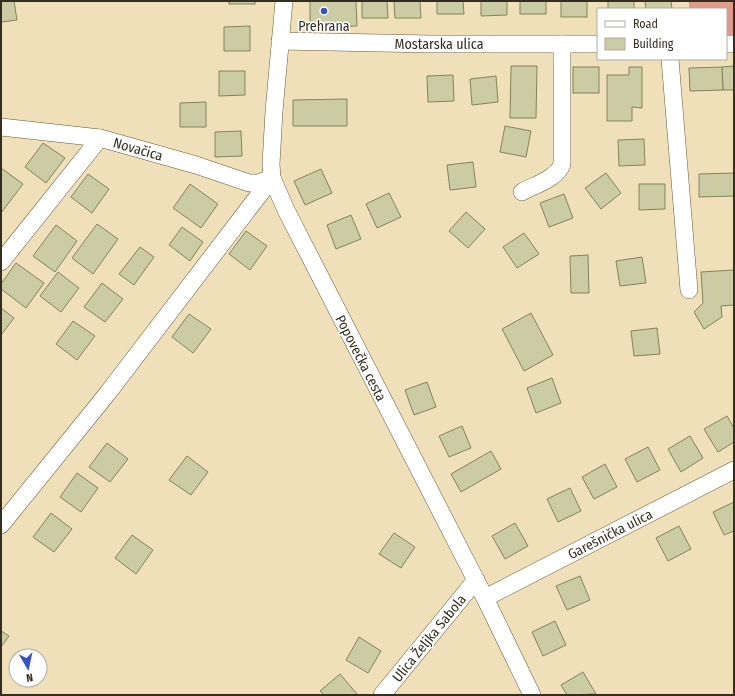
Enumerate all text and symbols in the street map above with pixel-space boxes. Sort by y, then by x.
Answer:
marker: Prehrana [319,6,329,16]
legend [597,8,727,60]
text: Road [633,17,658,31]
place label: Prehrana [298,18,350,35]
street label: Mostarska ulica [394,36,484,53]
text: Building [633,37,674,51]
street label: Novačica [111,134,165,165]
street label: Popovečka cesta [332,312,390,404]
street label: Garešnička ulica [565,506,656,563]
street label: Ulica Željka Sabola [388,590,470,685]
north arrow [8,648,48,688]
text: N [25,670,34,684]

